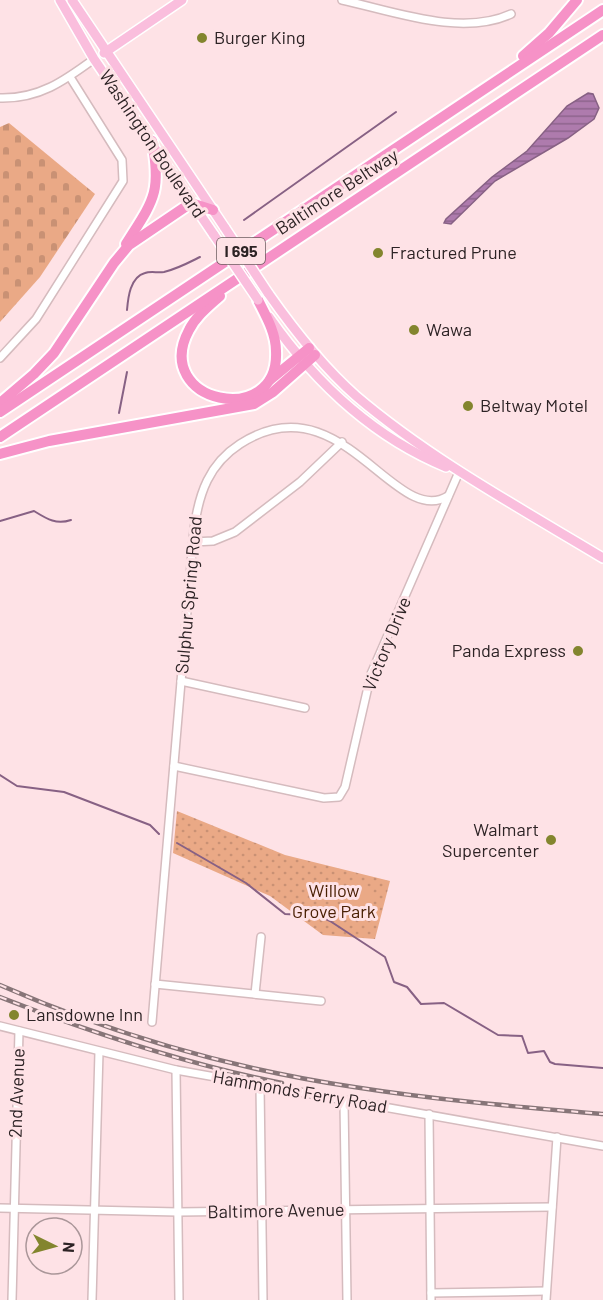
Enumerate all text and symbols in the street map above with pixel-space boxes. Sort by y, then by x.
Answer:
place label: Burger King [214,26,305,48]
marker: Burger King [195,31,209,45]
street label: Washington Boulevard [95,65,211,222]
street label: Baltimore Beltway [271,143,402,239]
road number: I 695 [217,238,265,264]
place label: Fractured Prune [390,241,517,263]
marker: Fractured Prune [371,246,385,260]
place label: Wawa [426,318,472,340]
marker: Wawa [407,323,421,337]
place label: Beltway Motel [480,394,588,416]
marker: Beltway Motel [461,399,475,413]
street label: Sulphur Spring Road [170,515,206,675]
street label: Victory Drive [357,593,415,694]
place label: Panda Express [452,639,566,661]
marker: Panda Express [571,644,585,658]
place label: Walmart Supercenter [442,818,539,861]
marker: Walmart Supercenter [544,833,558,847]
park label: Willow Grove Park [292,879,376,922]
place label: Lansdowne Inn [26,1003,143,1025]
marker: Lansdowne Inn [7,1008,21,1022]
street label: 2nd Avenue [3,1048,29,1138]
street label: Hammonds Ferry Road [211,1065,389,1117]
street label: Baltimore Avenue [207,1198,345,1222]
north arrow [24,1216,84,1276]
text: N [60,1241,79,1253]

